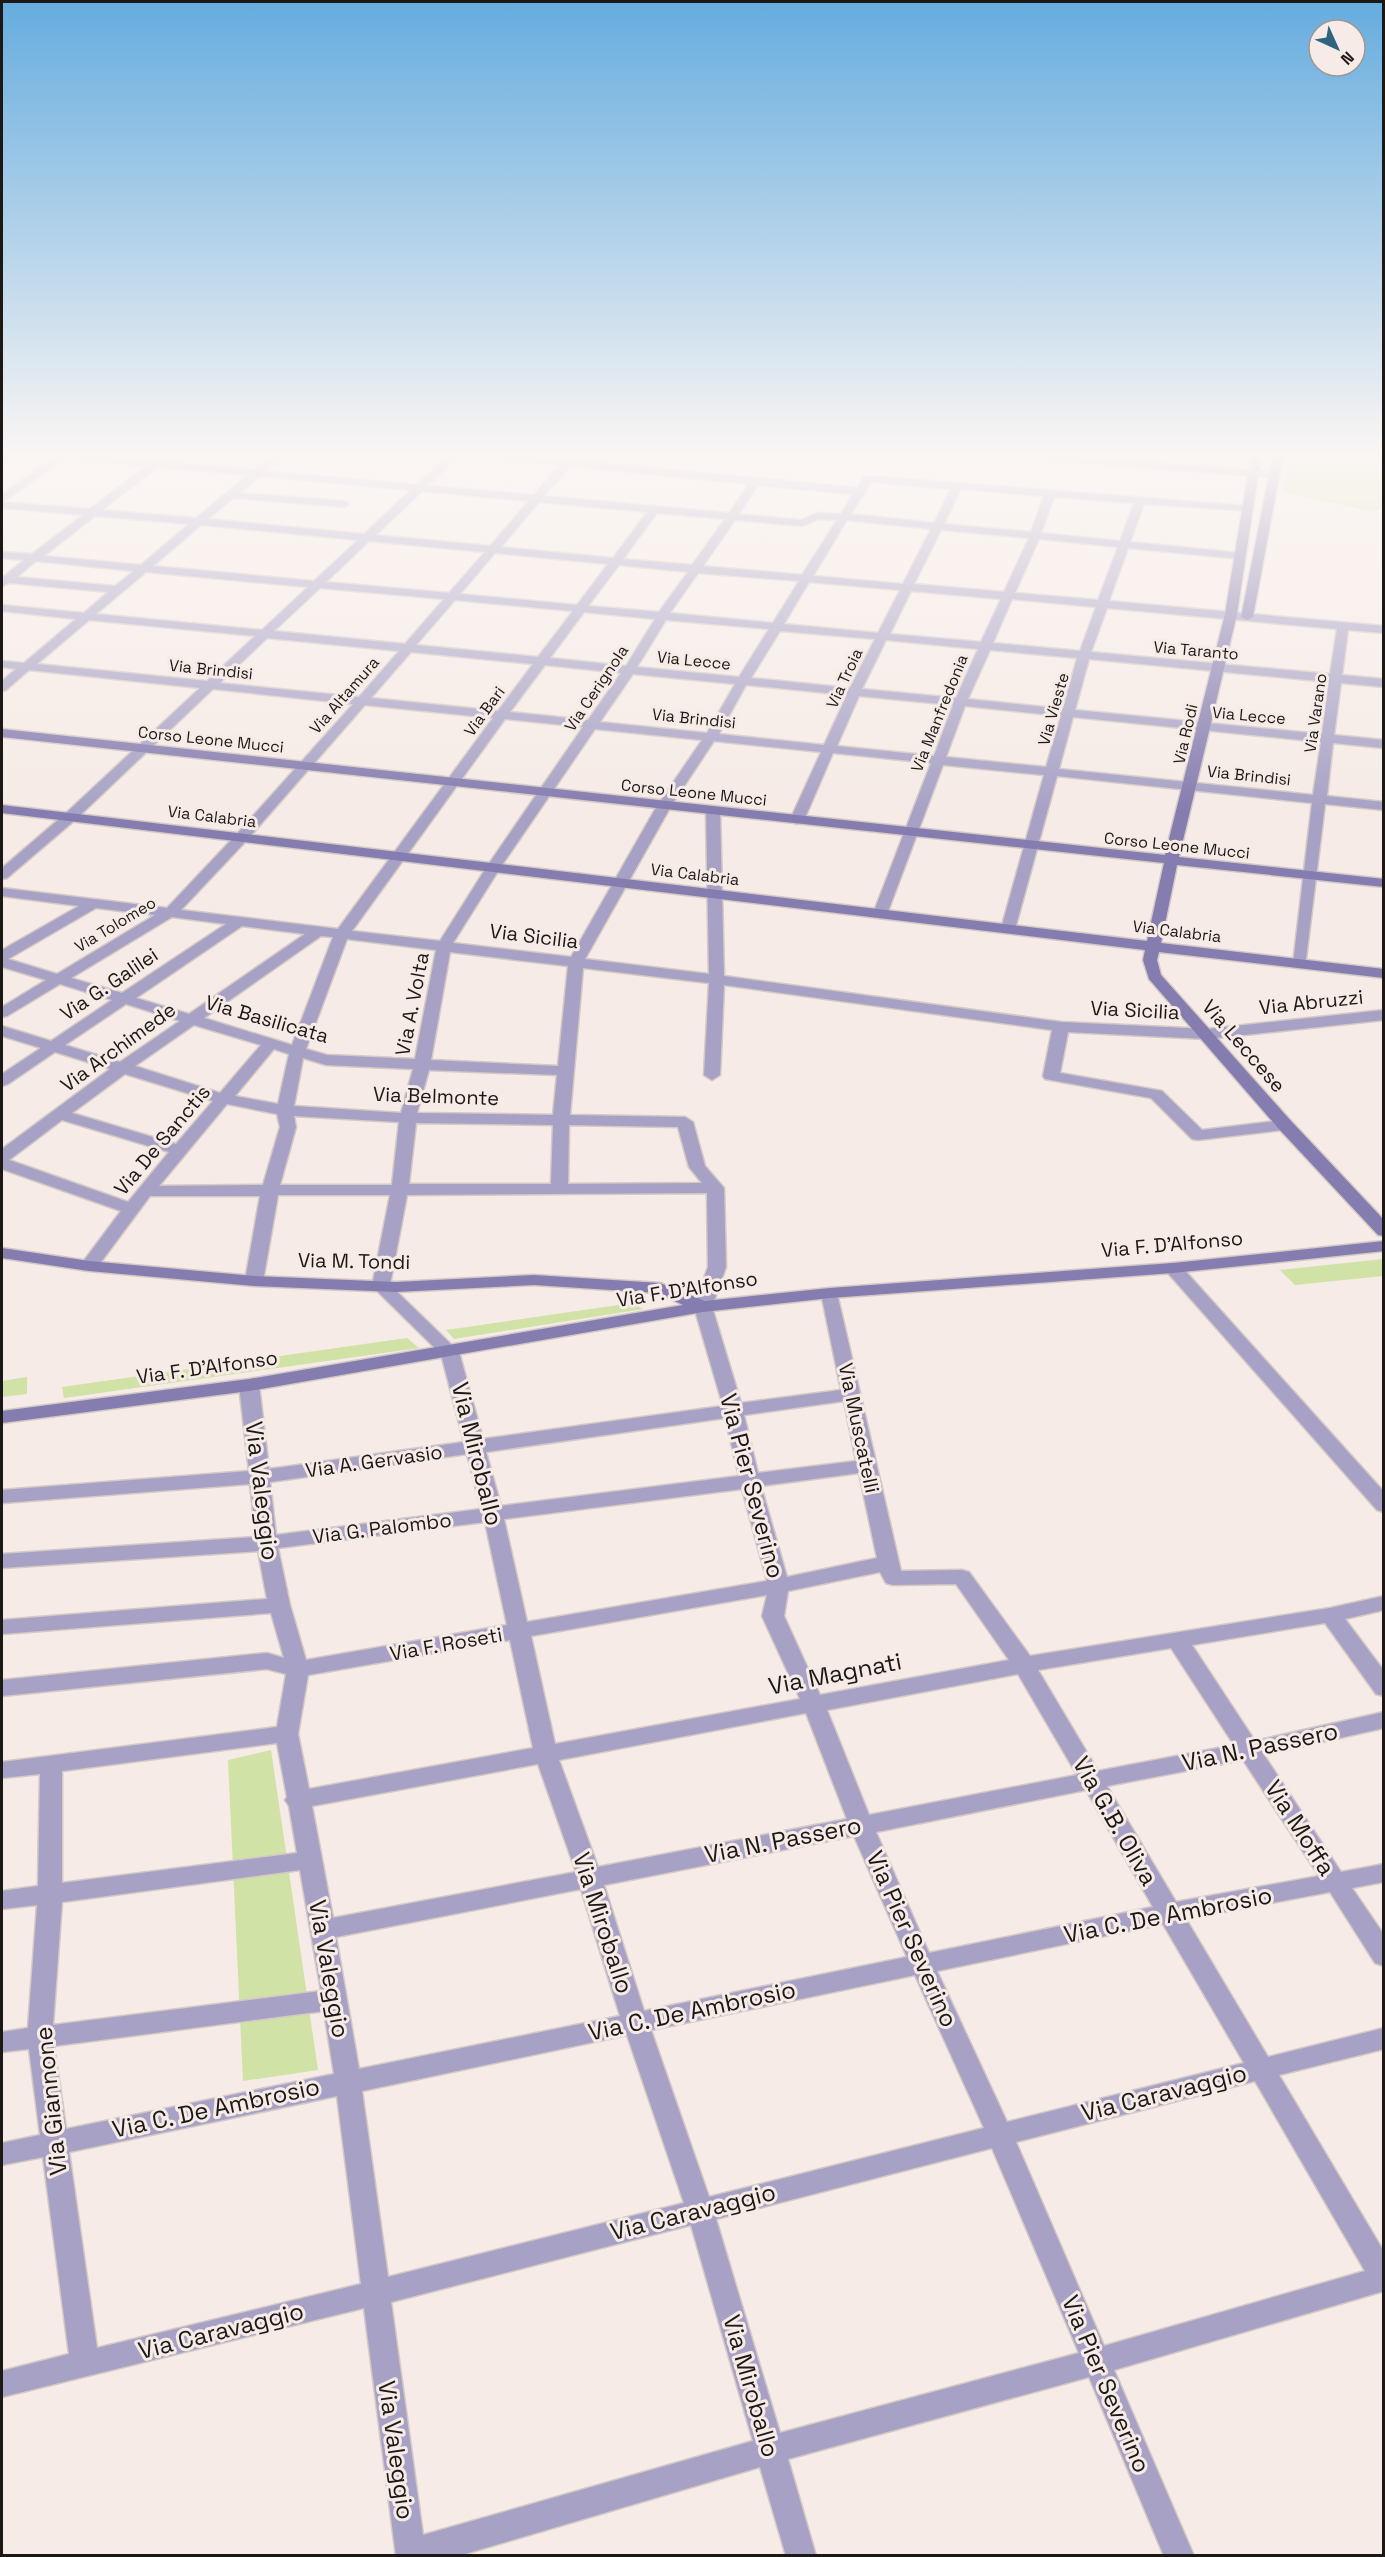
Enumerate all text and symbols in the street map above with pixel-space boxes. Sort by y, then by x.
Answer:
north arrow [1307,18,1367,78]
text: N [1336,47,1358,69]
street label: Via Taranto [1152,636,1239,665]
street label: Via Cerignola [560,641,633,736]
street label: Via Troia [821,645,867,712]
street label: Via Lecce [656,646,732,675]
street label: Via Manfredonia [906,651,973,775]
street label: Via Altamura [305,652,384,738]
street label: Via Brindisi [168,655,254,684]
street label: Via Vieste [1033,670,1074,748]
street label: Via Varano [1300,672,1331,754]
street label: Via Bari [459,682,510,740]
street label: Via Rodi [1168,702,1203,766]
street label: Via Lecce [1211,702,1287,729]
street label: Via Brindisi [651,704,737,733]
street label: Corso Leone Mucci [137,721,285,758]
street label: Via Brindisi [1206,761,1292,790]
street label: Corso Leone Mucci [620,774,768,811]
street label: Via Calabria [166,801,257,832]
street label: Corso Leone Mucci [1103,827,1251,864]
street label: Via Calabria [649,859,740,890]
street label: Via Tolomeo [71,892,160,957]
street label: Via Calabria [1131,916,1222,947]
street label: Via Sicilia [488,918,580,954]
street label: Via G. Galilei [55,942,163,1026]
street label: Via A. Volta [389,950,435,1058]
street label: Via Abruzzi [1258,984,1364,1020]
street label: Via Basilicata [202,989,332,1049]
street label: Via Leccese [1197,994,1291,1098]
street label: Via Sicilia [1090,995,1180,1025]
street label: Via Archimede [55,996,181,1098]
street label: Via De Sanctis [108,1079,216,1201]
street label: Via Belmonte [373,1081,499,1111]
street label: Via F. D'Alfonso [1100,1225,1244,1263]
street label: Via M. Tondi [298,1247,410,1275]
street label: Via F. D'Alfonso [615,1265,759,1313]
street label: Via F. D'Alfonso [135,1344,279,1390]
street label: Via Muscatelli [833,1361,885,1495]
street label: Via Miroballo [445,1379,510,1529]
street label: Via Pier Severino [713,1390,792,1582]
street label: Via Valeggio [239,1420,286,1562]
street label: Via A. Gervasio [304,1439,444,1483]
street label: Via G. Palombo [311,1507,453,1549]
street label: Via F. Roseti [388,1621,504,1667]
street label: Via Magnati [766,1645,904,1702]
street label: Via N. Passero [1179,1715,1341,1778]
street label: Via G.B. Oliva [1066,1751,1165,1891]
street label: Via Moffa [1258,1774,1343,1882]
street label: Via N. Passero [702,1809,864,1870]
street label: Via Pier Severino [860,1846,965,2032]
street label: Via Miroballo [566,1848,641,1997]
street label: Via C. De Ambrosio [1061,1879,1275,1950]
street label: Via Valeggio [302,1897,357,2040]
street label: Via C. De Ambrosio [585,1973,799,2048]
street label: Via Giannone [27,2025,74,2177]
street label: Via Caravaggio [1078,2057,1250,2128]
street label: Via C. De Ambrosio [109,2070,323,2145]
street label: Via Caravaggio [607,2176,779,2247]
street label: Via Pier Severino [1055,2290,1158,2477]
street label: Via Caravaggio [135,2295,307,2366]
street label: Via Miroballo [716,2311,787,2461]
street label: Via Valeggio [371,2379,422,2521]

